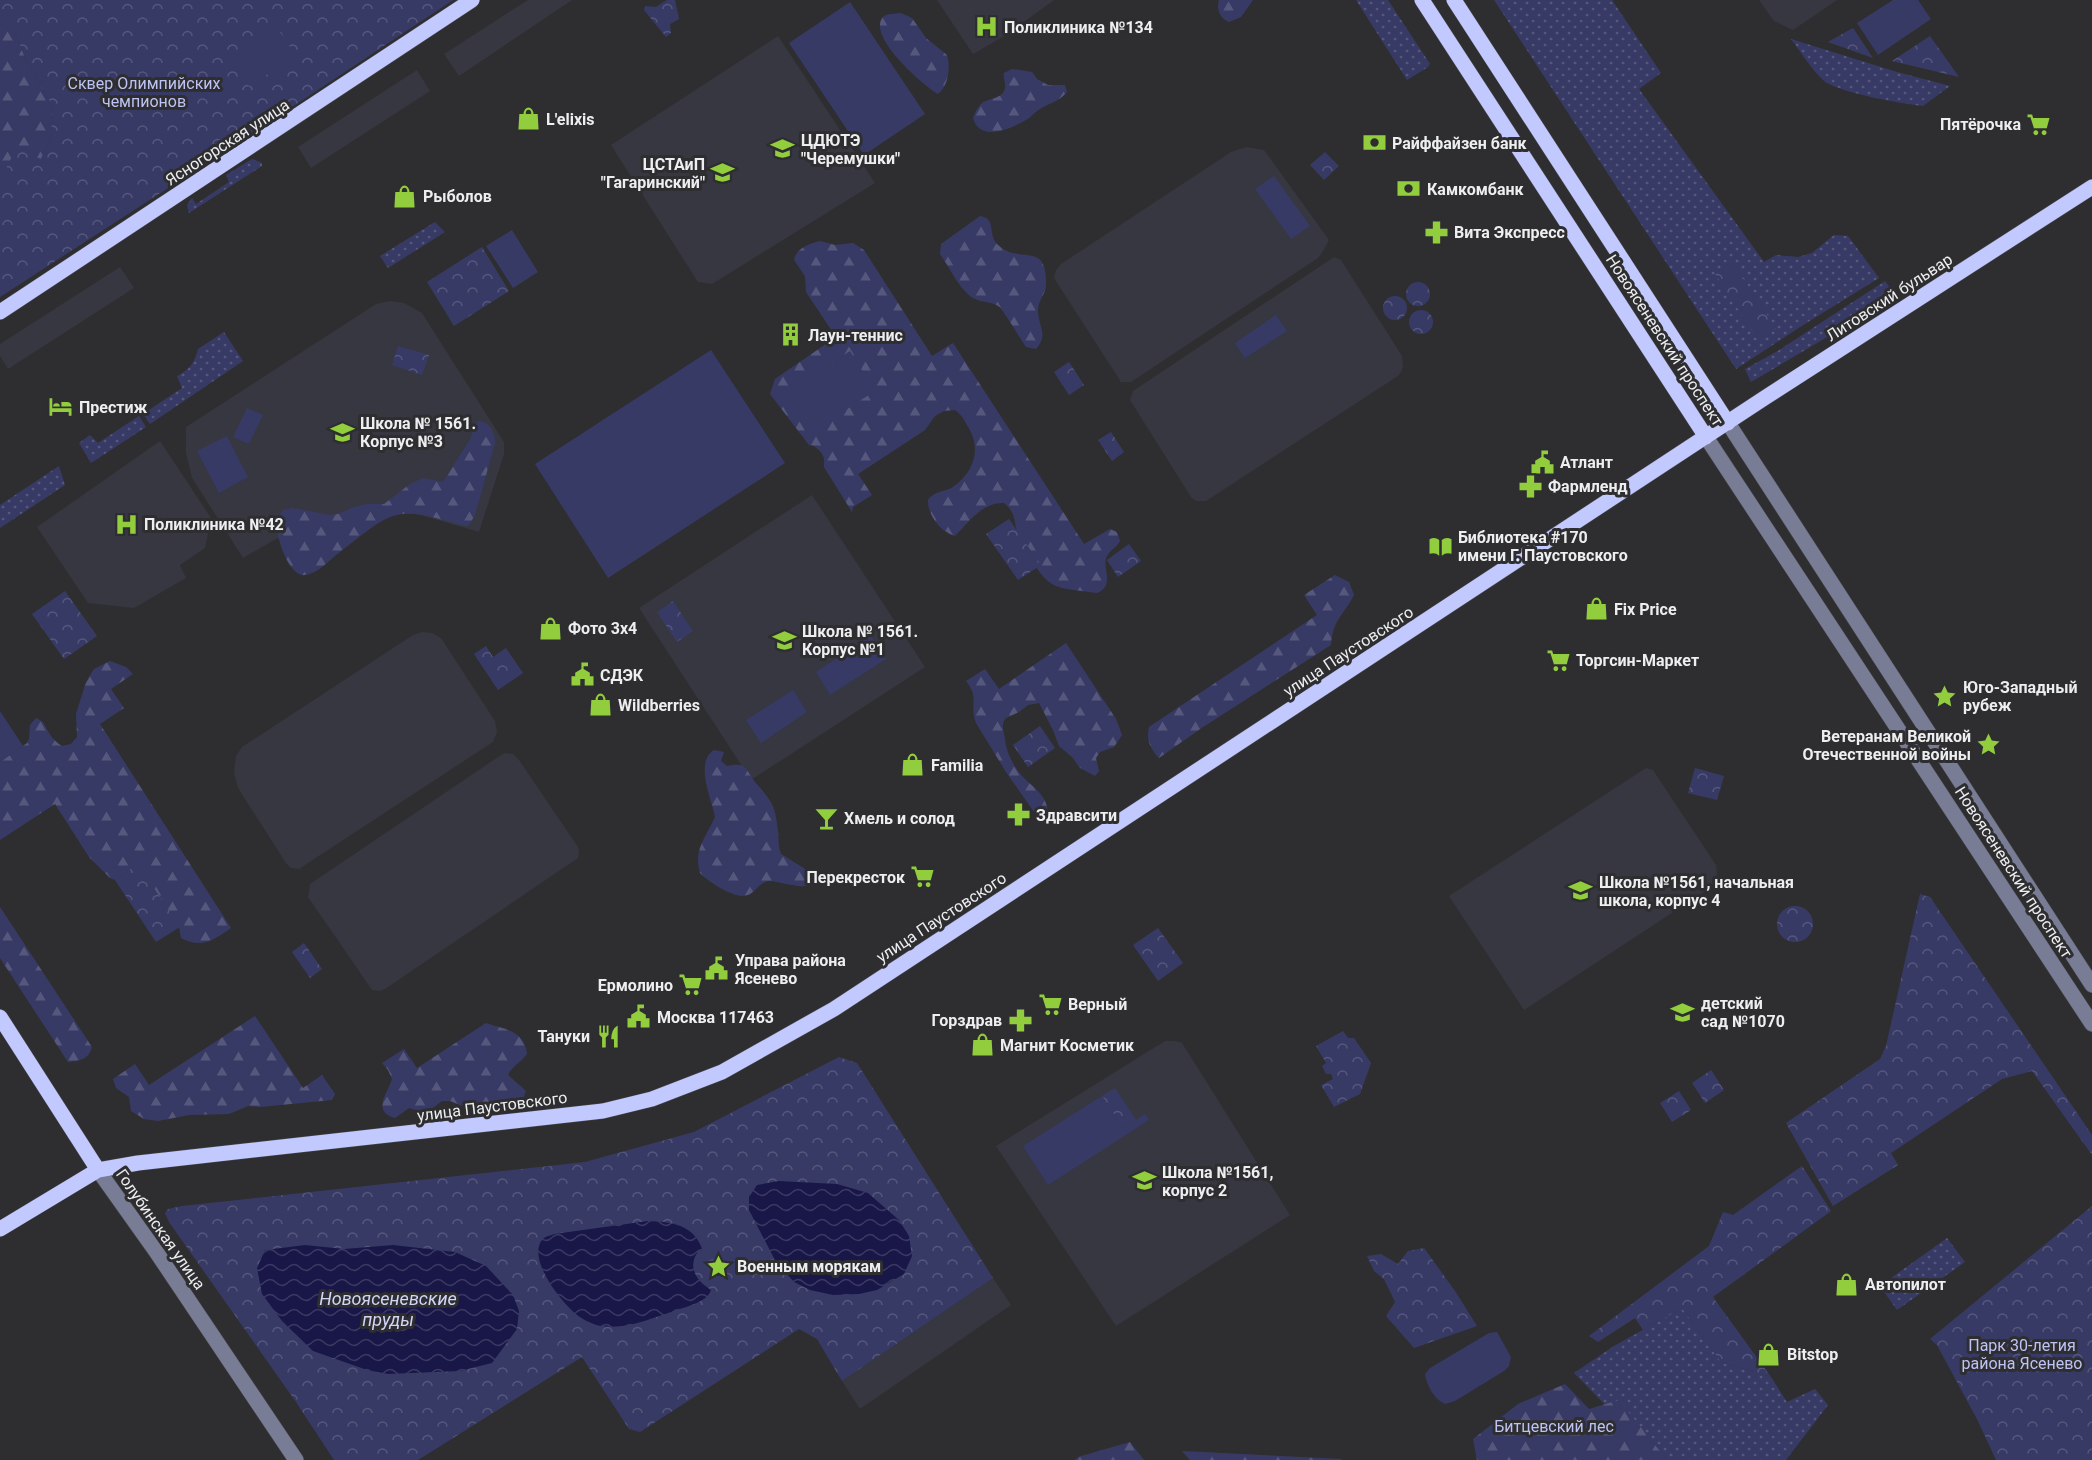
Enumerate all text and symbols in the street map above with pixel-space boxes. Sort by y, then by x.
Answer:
hospital icon: Поликлиника №134 [973,14,999,40]
place label: Поликлиника №134 [1004,18,1153,37]
park label: Сквер Олимпийских чемпионов [68,74,221,111]
street label: Ясногорская улица [162,95,293,190]
shop icon: L'elixis [515,106,541,132]
place label: L'elixis [546,110,594,129]
supermarket icon: Пятёрочка [2026,111,2052,137]
place label: Пятёрочка [1940,115,2021,134]
bank icon: Райффайзен банк [1361,130,1387,156]
place label: ЦДЮТЭ "Черемушки" [801,131,900,168]
place label: Райффайзен банк [1392,134,1528,153]
school or university icon: ЦДЮТЭ "Черемушки" [770,136,796,162]
place label: ЦСТАиП "Гагаринский" [601,155,705,192]
school or university icon: ЦСТАиП "Гагаринский" [710,160,736,186]
bank icon: Камкомбанк [1396,176,1422,202]
place label: Камкомбанк [1427,180,1525,199]
shop icon: Рыболов [392,183,418,209]
place label: Рыболов [423,187,492,206]
pharmacy icon: Вита Экспресс [1423,219,1449,245]
place label: Вита Экспресс [1454,223,1565,242]
street label: Литовский бульвар [1823,250,1956,345]
street label: Новоясеневский проспект [1602,251,1727,430]
building icon: Лаун-теннис [777,322,803,348]
place label: Лаун-теннис [808,326,903,345]
hotel icon: Престиж [48,394,74,420]
place label: Престиж [79,398,148,417]
place label: Школа № 1561. Корпус №3 [360,414,476,451]
school or university icon: Школа № 1561. Корпус №3 [329,419,355,445]
public building icon: Атлант [1529,449,1555,475]
place label: Атлант [1560,453,1613,472]
pharmacy icon: Фармленд [1517,473,1543,499]
place label: Фармленд [1548,477,1628,496]
hospital icon: Поликлиника №42 [113,511,139,537]
place label: Поликлиника №42 [144,515,284,534]
place label: Библиотека #170 имени Г. Паустовского [1458,528,1628,565]
library icon: Библиотека #170 имени Г. Паустовского [1427,533,1453,559]
shop icon: Fix Price [1583,596,1609,622]
place label: Fix Price [1614,600,1677,619]
street label: улица Паустовского [1280,602,1417,701]
shop icon: Фото 3х4 [537,615,563,641]
place label: Фото 3х4 [568,619,637,638]
place label: Школа № 1561. Корпус №1 [802,622,918,659]
school or university icon: Школа № 1561. Корпус №1 [771,627,797,653]
supermarket icon: Торгсин-Маркет [1545,647,1571,673]
place label: Торгсин-Маркет [1576,651,1699,670]
public building icon: СДЭК [569,662,595,688]
place label: СДЭК [600,666,644,685]
place label: Юго-Западный рубеж [1963,678,2077,715]
place icon: Юго-Западный рубеж [1932,683,1958,709]
shop icon: Wildberries [587,692,613,718]
place label: Wildberries [618,696,700,715]
place label: Ветеранам Великой Отечественной войны [1802,727,1971,764]
place icon: Ветеранам Великой Отечественной войны [1976,732,2002,758]
shop icon: Familia [900,752,926,778]
place label: Familia [931,756,984,775]
street label: Новоясеневский проспект [1951,783,2076,962]
pharmacy icon: Здравсити [1005,802,1031,828]
bar icon: Хмель и солод [813,805,839,831]
place label: Здравсити [1036,806,1117,825]
place label: Хмель и солод [844,809,955,828]
supermarket icon: Перекресток [910,864,936,890]
place label: Перекресток [806,868,906,887]
street label: улица Паустовского [873,868,1010,967]
place label: Школа №1561, начальная школа, корпус 4 [1599,873,1794,910]
school or university icon: Школа №1561, начальная школа, корпус 4 [1568,878,1594,904]
place label: Управа района Ясенево [734,951,846,988]
public building icon: Управа района Ясенево [704,956,730,982]
supermarket icon: Ермолино [678,972,704,998]
place label: Ермолино [598,976,673,995]
supermarket icon: Верный [1037,991,1063,1017]
place label: детский сад №1070 [1701,994,1785,1031]
place label: Верный [1068,995,1127,1014]
school or university icon: детский сад №1070 [1670,999,1696,1025]
public building icon: Москва 117463 [626,1004,652,1030]
pharmacy icon: Горздрав [1007,1007,1033,1033]
place label: Москва 117463 [657,1008,774,1027]
place label: Горздрав [932,1011,1002,1030]
restaurant icon: Тануки [595,1023,621,1049]
place label: Тануки [538,1027,590,1046]
shop icon: Магнит Косметик [969,1032,995,1058]
place label: Магнит Косметик [1000,1036,1135,1055]
street label: улица Паустовского [416,1088,568,1125]
place label: Школа №1561, корпус 2 [1162,1163,1273,1200]
street label: Голубинская улица [112,1165,209,1293]
school or university icon: Школа №1561, корпус 2 [1131,1168,1157,1194]
place icon: Военным морякам [706,1253,732,1279]
place label: Военным морякам [737,1257,881,1276]
shop icon: Автопилот [1834,1271,1860,1297]
place label: Автопилот [1865,1275,1946,1294]
water label: Новоясеневские пруды [319,1288,457,1330]
park label: Парк 30-летия района Ясенево [1962,1336,2082,1373]
shop icon: Bitstop [1756,1341,1782,1367]
place label: Bitstop [1787,1345,1838,1364]
park label: Битцевский лес [1494,1417,1614,1436]

